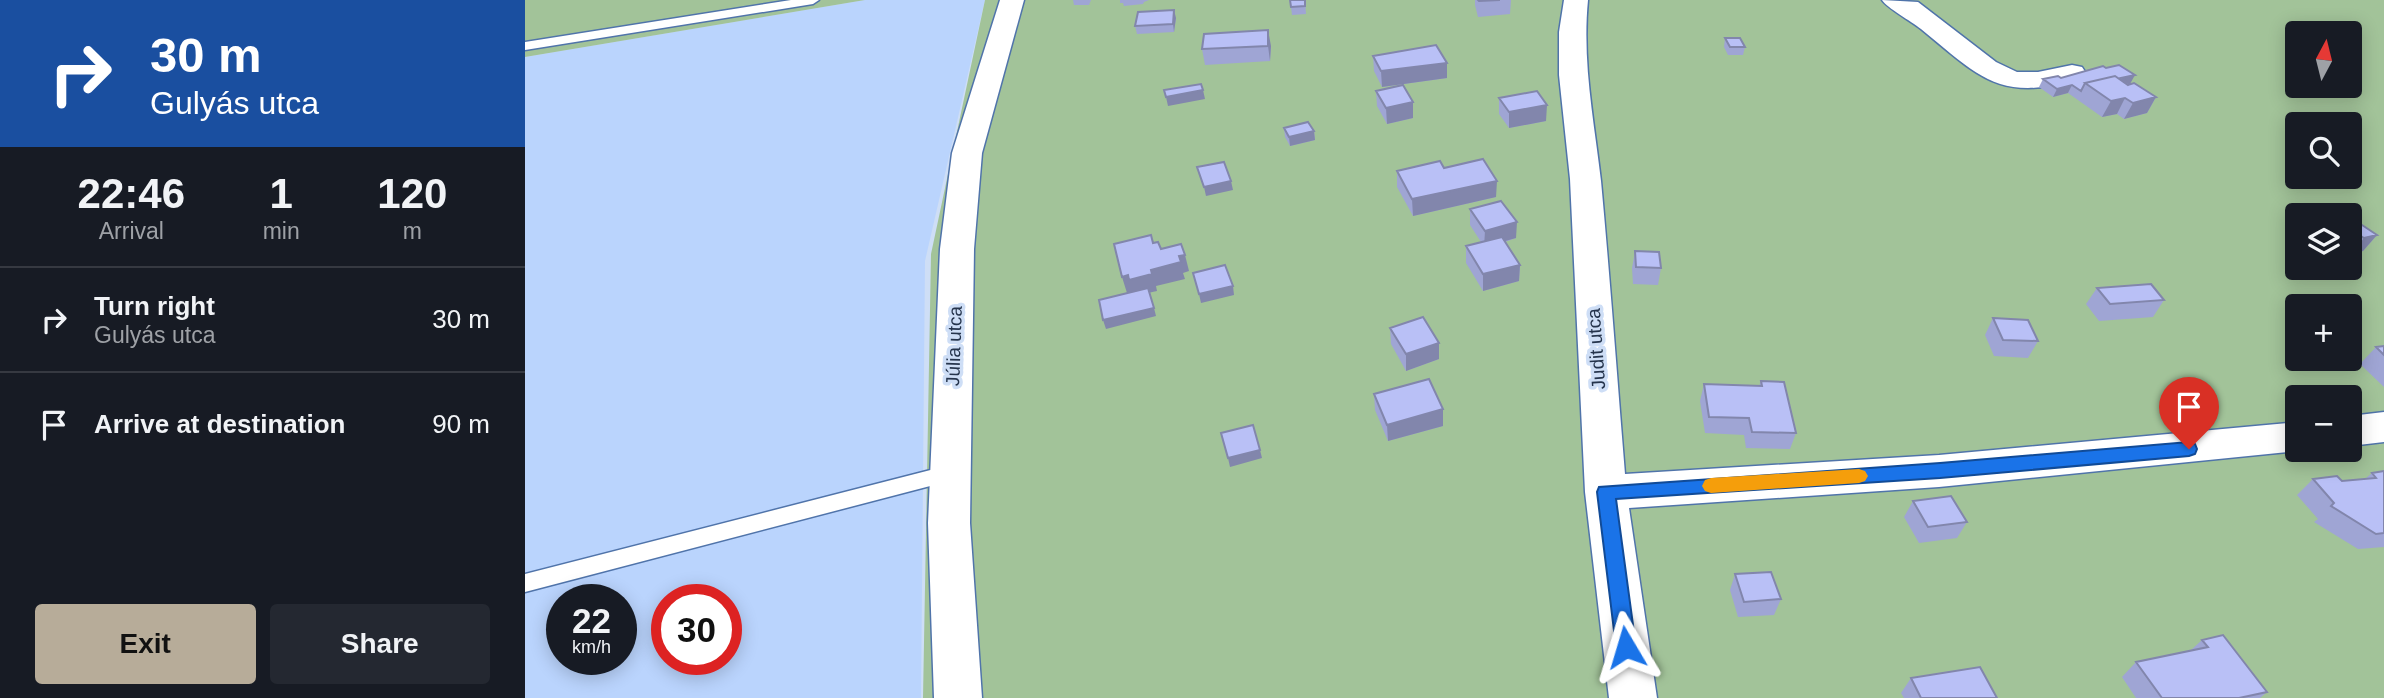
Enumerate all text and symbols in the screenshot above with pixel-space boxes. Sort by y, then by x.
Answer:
north arrow [2285,21,2363,98]
map controls [2285,21,2362,462]
icon: right [35,28,126,119]
text: 30 m [150,28,262,82]
text: Gulyás utca [150,85,319,121]
button: search [2285,112,2362,189]
text: 22:46 [78,170,185,217]
text: 1 [269,170,293,217]
text: 120 [377,170,447,217]
button: layers [2285,203,2362,280]
text: Arrival [99,218,164,244]
text: min [263,218,300,244]
text: m [403,218,422,244]
text: Turn right [94,291,215,321]
button: + [2285,294,2362,371]
icon: right [35,301,73,339]
text: 30 m [432,304,490,334]
street label: Júlia utca [942,305,966,386]
street label: Judit utca [1583,307,1609,390]
text: Gulyás utca [94,322,215,348]
pin [2159,377,2219,449]
button: − [2285,385,2362,462]
icon: arrive [2170,388,2208,426]
icon: arrive [35,406,73,444]
text: Arrive at destination [94,409,345,439]
text: 90 m [432,409,490,439]
speed limit sign: 30 [651,584,742,675]
text: 22 [572,601,611,640]
button: Exit [35,604,256,684]
button: Share [270,604,490,684]
position arrow [1589,610,1663,684]
text: km/h [572,637,611,657]

